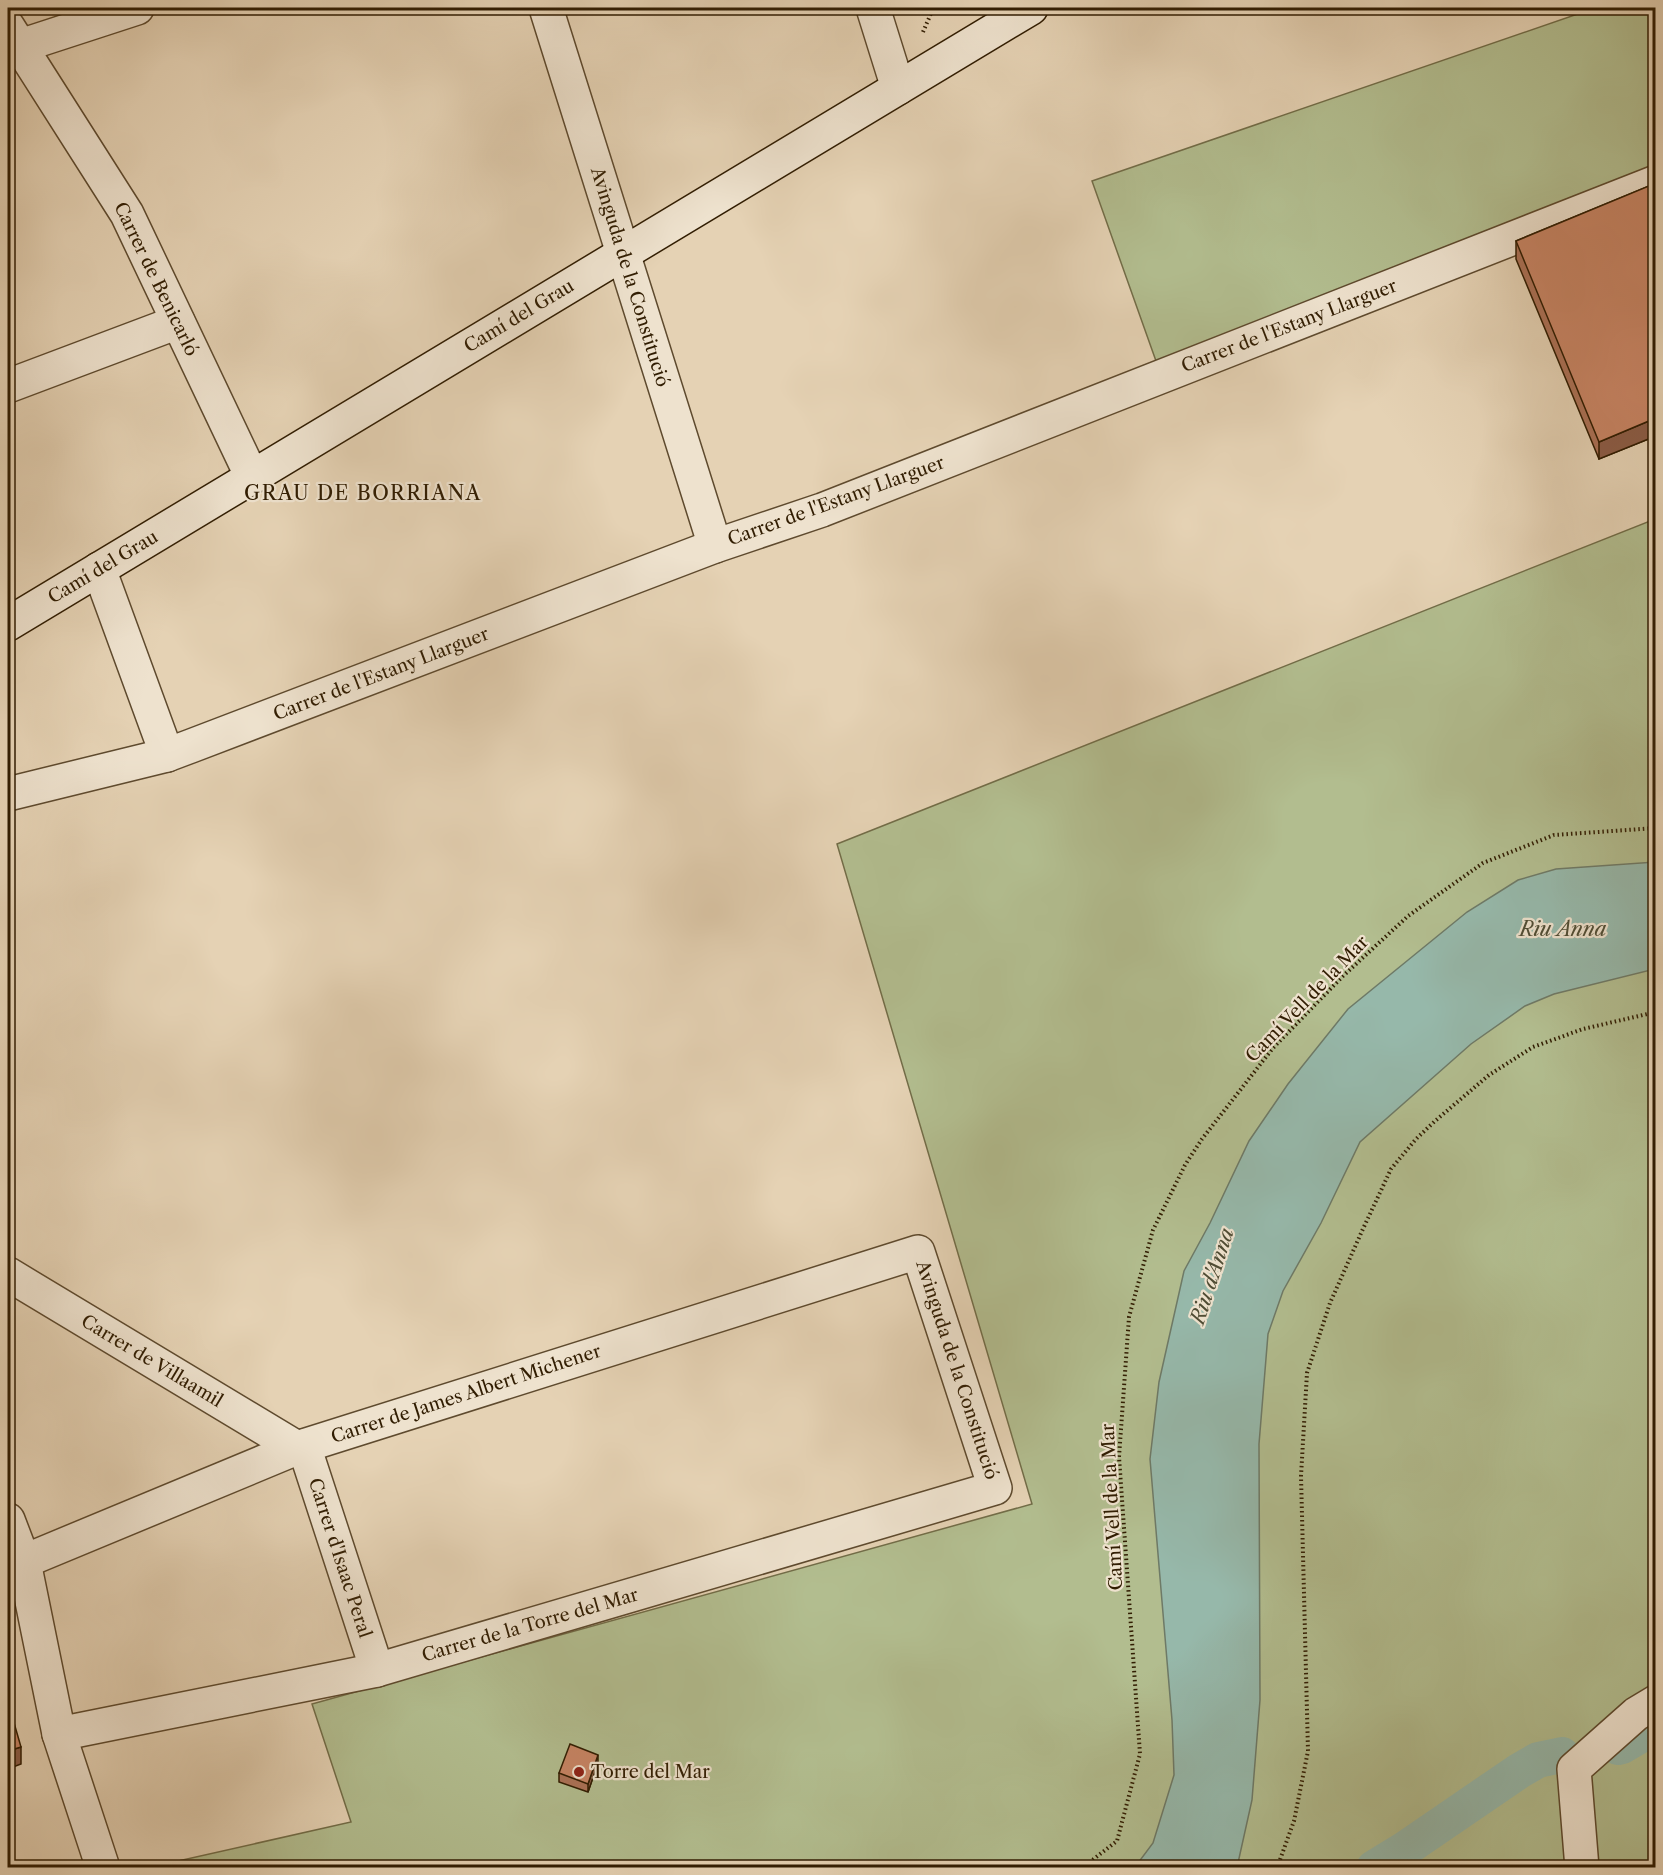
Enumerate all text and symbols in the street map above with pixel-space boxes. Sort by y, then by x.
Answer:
street label: Avinguda de la Constitució [586,163,674,390]
street label: Carrer de Benicarló [109,198,203,360]
street label: Camí del Grau [460,275,578,357]
street label: Carrer de l'Estany Llarguer [1178,275,1400,377]
street label: Carrer de l'Estany Llarguer [725,451,948,550]
district label: GRAU DE BORRIANA [244,481,482,505]
street label: Camí del Grau [44,526,162,608]
street label: Carrer de l'Estany Llarguer [270,623,492,725]
water label: Riu Anna [1518,917,1607,941]
street label: Camí Vell de la Mar [1241,931,1373,1067]
water label: Riu d'Anna [1185,1225,1239,1329]
street label: Avinguda de la Constitució [911,1257,1003,1482]
street label: Carrer de Villaamil [77,1310,227,1412]
street label: Carrer de James Albert Michener [328,1340,604,1448]
street label: Camí Vell de la Mar [1097,1423,1127,1591]
street label: Carrer d'Isaac Peral [304,1475,376,1641]
street label: Carrer de la Torre del Mar [419,1583,641,1666]
place label: Torre del Mar [591,1761,710,1783]
marker: Torre del Mar [572,1765,586,1779]

